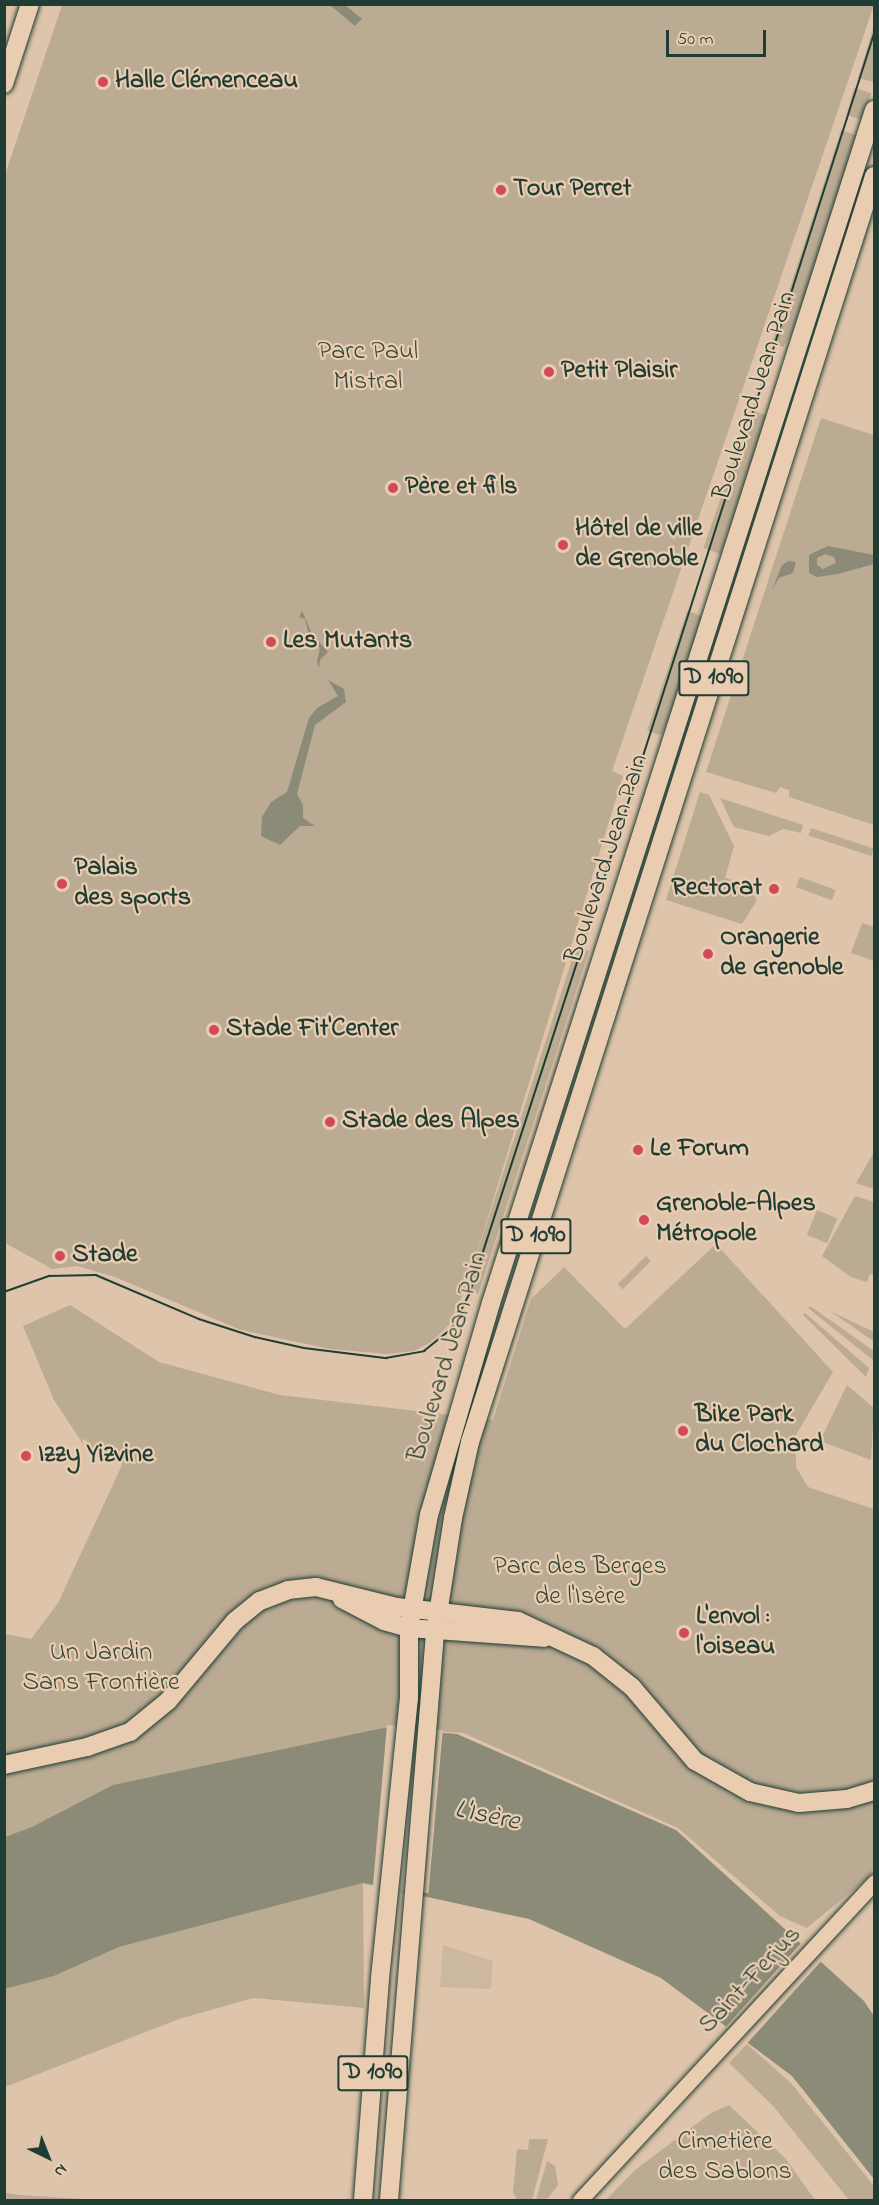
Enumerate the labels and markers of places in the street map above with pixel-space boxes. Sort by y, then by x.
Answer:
place label: Halle Clémenceau [115,66,298,98]
marker: Halle Clémenceau [96,75,110,89]
place label: Tour Perret [513,174,631,206]
marker: Tour Perret [494,183,508,197]
place label: Petit Plaisir [561,356,677,388]
marker: Petit Plaisir [542,365,556,379]
place label: Père et fils [405,472,518,504]
marker: Père et fils [386,481,400,495]
place label: Hôtel de ville de Grenoble [575,514,703,576]
marker: Hôtel de ville de Grenoble [556,538,570,552]
place label: Les Mutants [283,626,412,658]
marker: Les Mutants [264,635,278,649]
place label: Palais des sports [74,853,191,915]
place label: Rectorat [671,873,762,905]
marker: Palais des sports [55,877,69,891]
marker: Rectorat [767,882,781,896]
place label: Orangerie de Grenoble [720,923,843,984]
marker: Orangerie de Grenoble [701,947,715,961]
place label: Stade Fit'Center [226,1014,398,1046]
marker: Stade Fit'Center [207,1023,221,1037]
place label: Stade des Alpes [342,1106,520,1138]
marker: Stade des Alpes [323,1115,337,1129]
place label: Le Forum [650,1134,749,1166]
marker: Le Forum [631,1143,645,1157]
place label: Grenoble-Alpes Métropole [656,1189,816,1250]
marker: Grenoble-Alpes Métropole [637,1213,651,1227]
place label: Stade [72,1240,138,1272]
marker: Stade [53,1249,67,1263]
place label: Bike Park du Clochard [695,1400,824,1462]
marker: Bike Park du Clochard [676,1424,690,1438]
place label: Izzy Yizvine [38,1440,154,1472]
marker: Izzy Yizvine [19,1449,33,1463]
place label: L'envol : l'oiseau [696,1602,775,1664]
marker: L'envol : l'oiseau [677,1626,691,1640]

